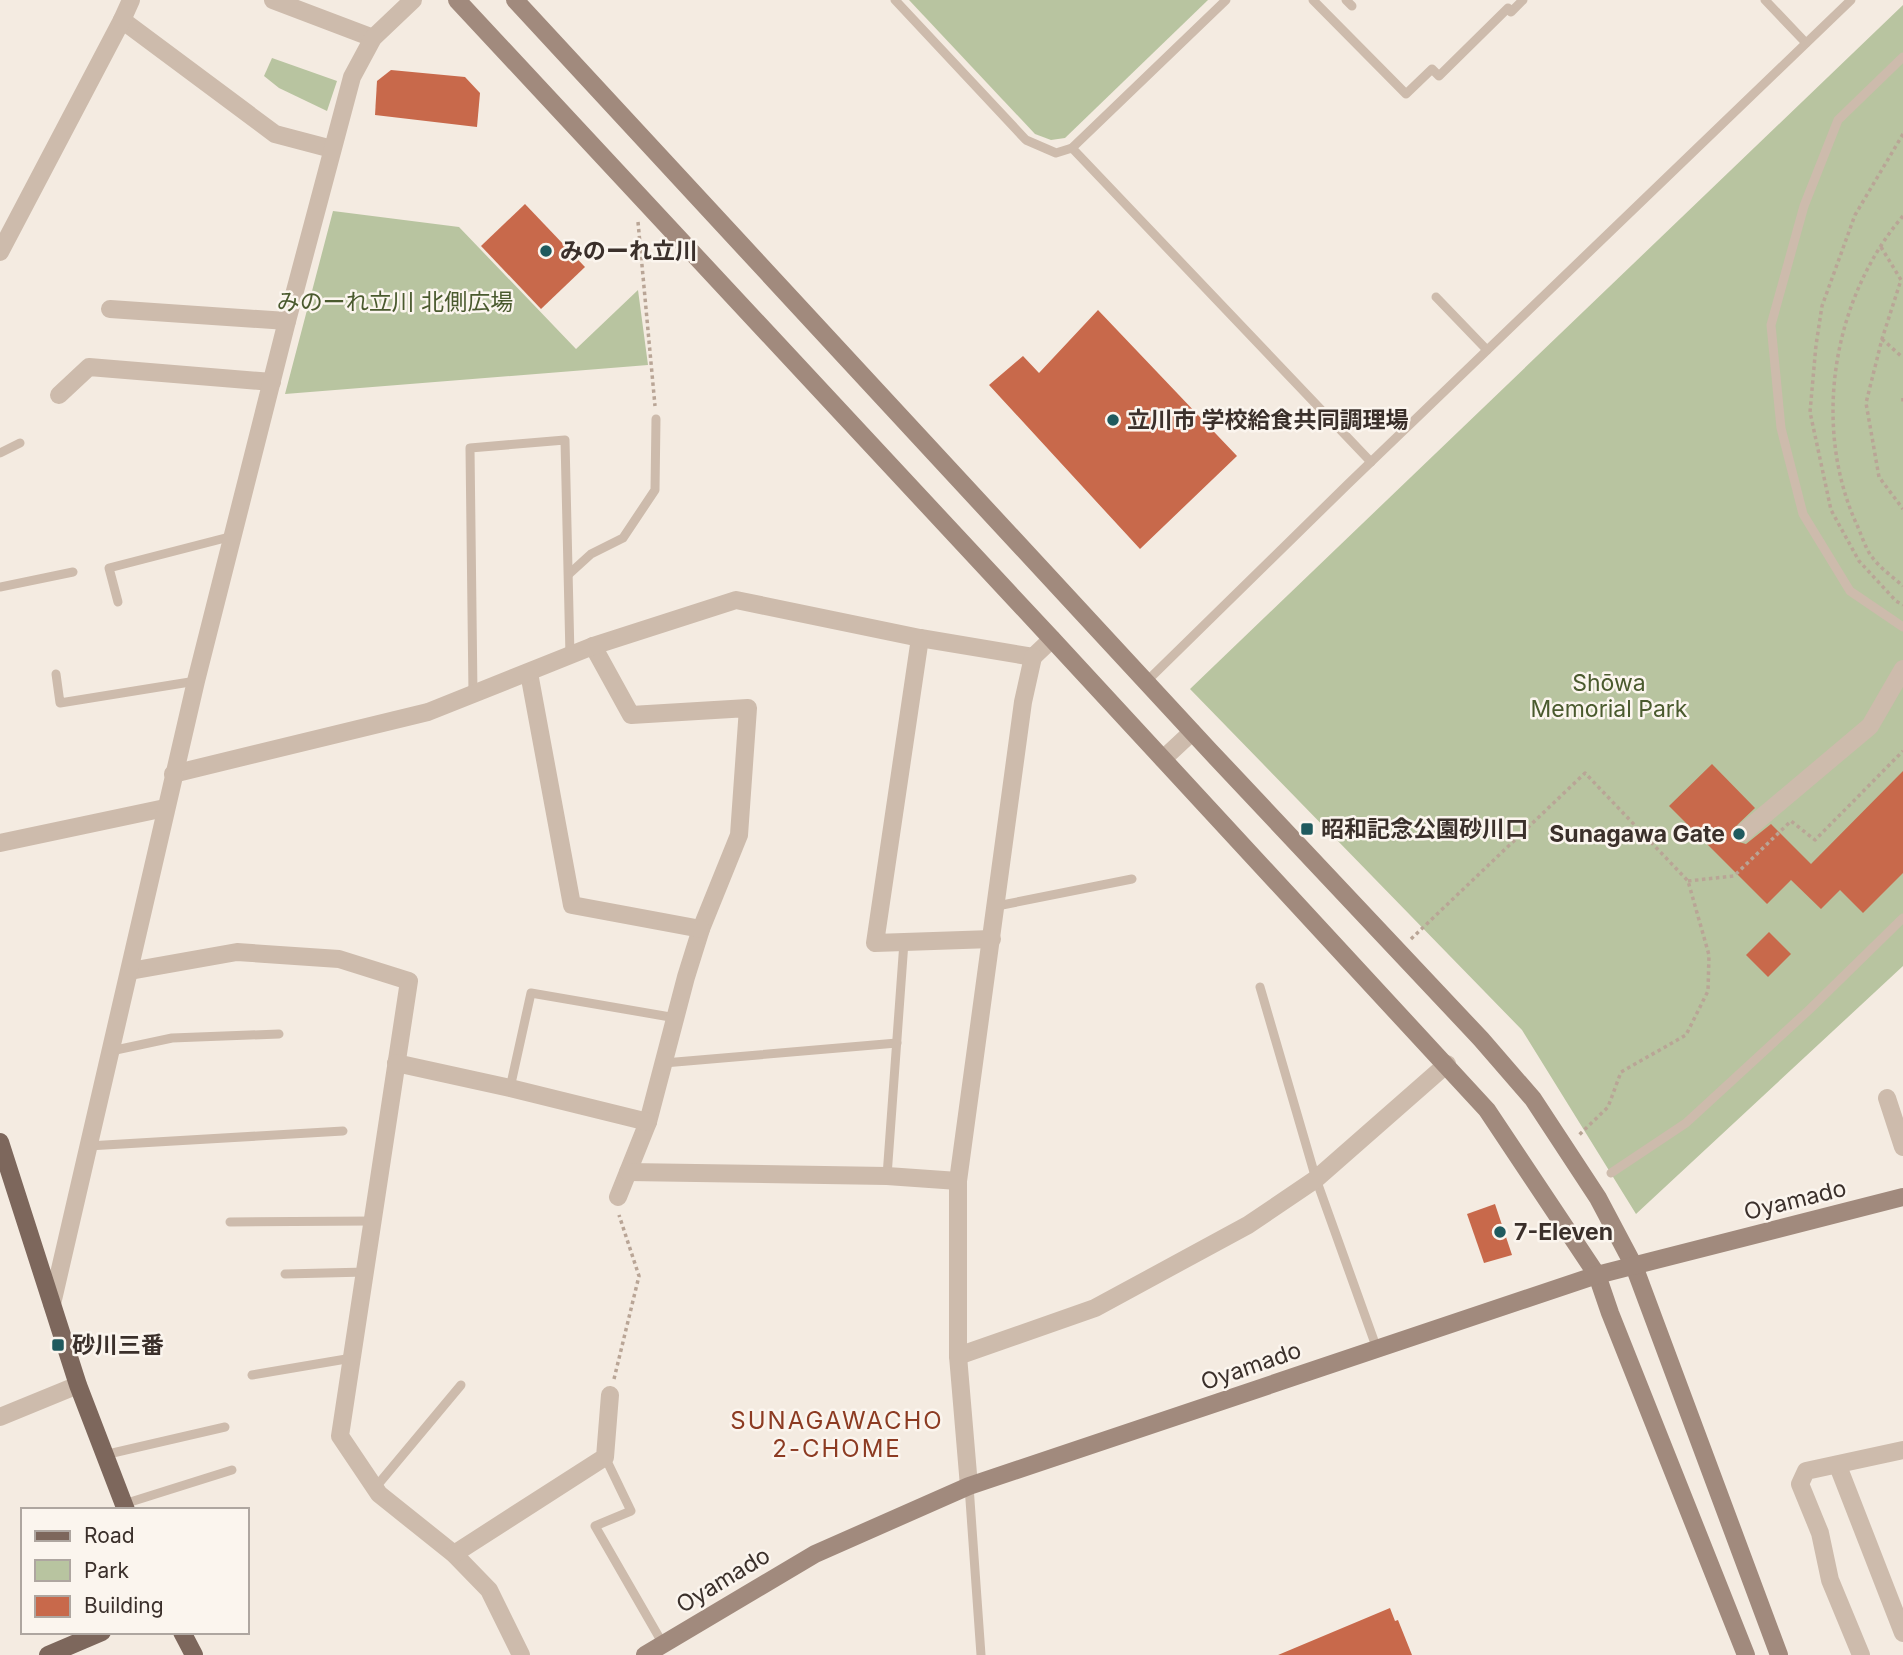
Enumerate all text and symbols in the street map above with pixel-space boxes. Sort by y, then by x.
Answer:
place label: みのーれ立川 [560,237,698,265]
marker: みのーれ立川 [538,243,554,259]
park label: みのーれ立川 北側広場 [277,288,513,316]
place label: 立川市 学校給食共同調理場 [1127,406,1408,434]
marker: 立川市 学校給食共同調理場 [1105,412,1121,428]
park label: Shōwa Memorial Park [1531,669,1688,723]
place label: 昭和記念公園砂川口 [1321,815,1528,843]
place label: Sunagawa Gate [1549,820,1725,848]
marker: 昭和記念公園砂川口 [1299,821,1315,837]
marker: Sunagawa Gate [1731,826,1747,842]
street label: Oyamado [1741,1174,1849,1226]
place label: 7-Eleven [1514,1218,1613,1246]
marker: 7-Eleven [1492,1224,1508,1240]
place label: 砂川三番 [72,1331,164,1359]
street label: Oyamado [1197,1336,1305,1396]
marker: 砂川三番 [50,1337,66,1353]
district label: SUNAGAWACHO 2-CHOME [730,1406,944,1463]
legend [21,1508,248,1634]
text: Road [84,1523,135,1548]
street label: Oyamado [671,1541,775,1619]
text: Park [84,1558,129,1583]
text: Building [84,1593,164,1618]

